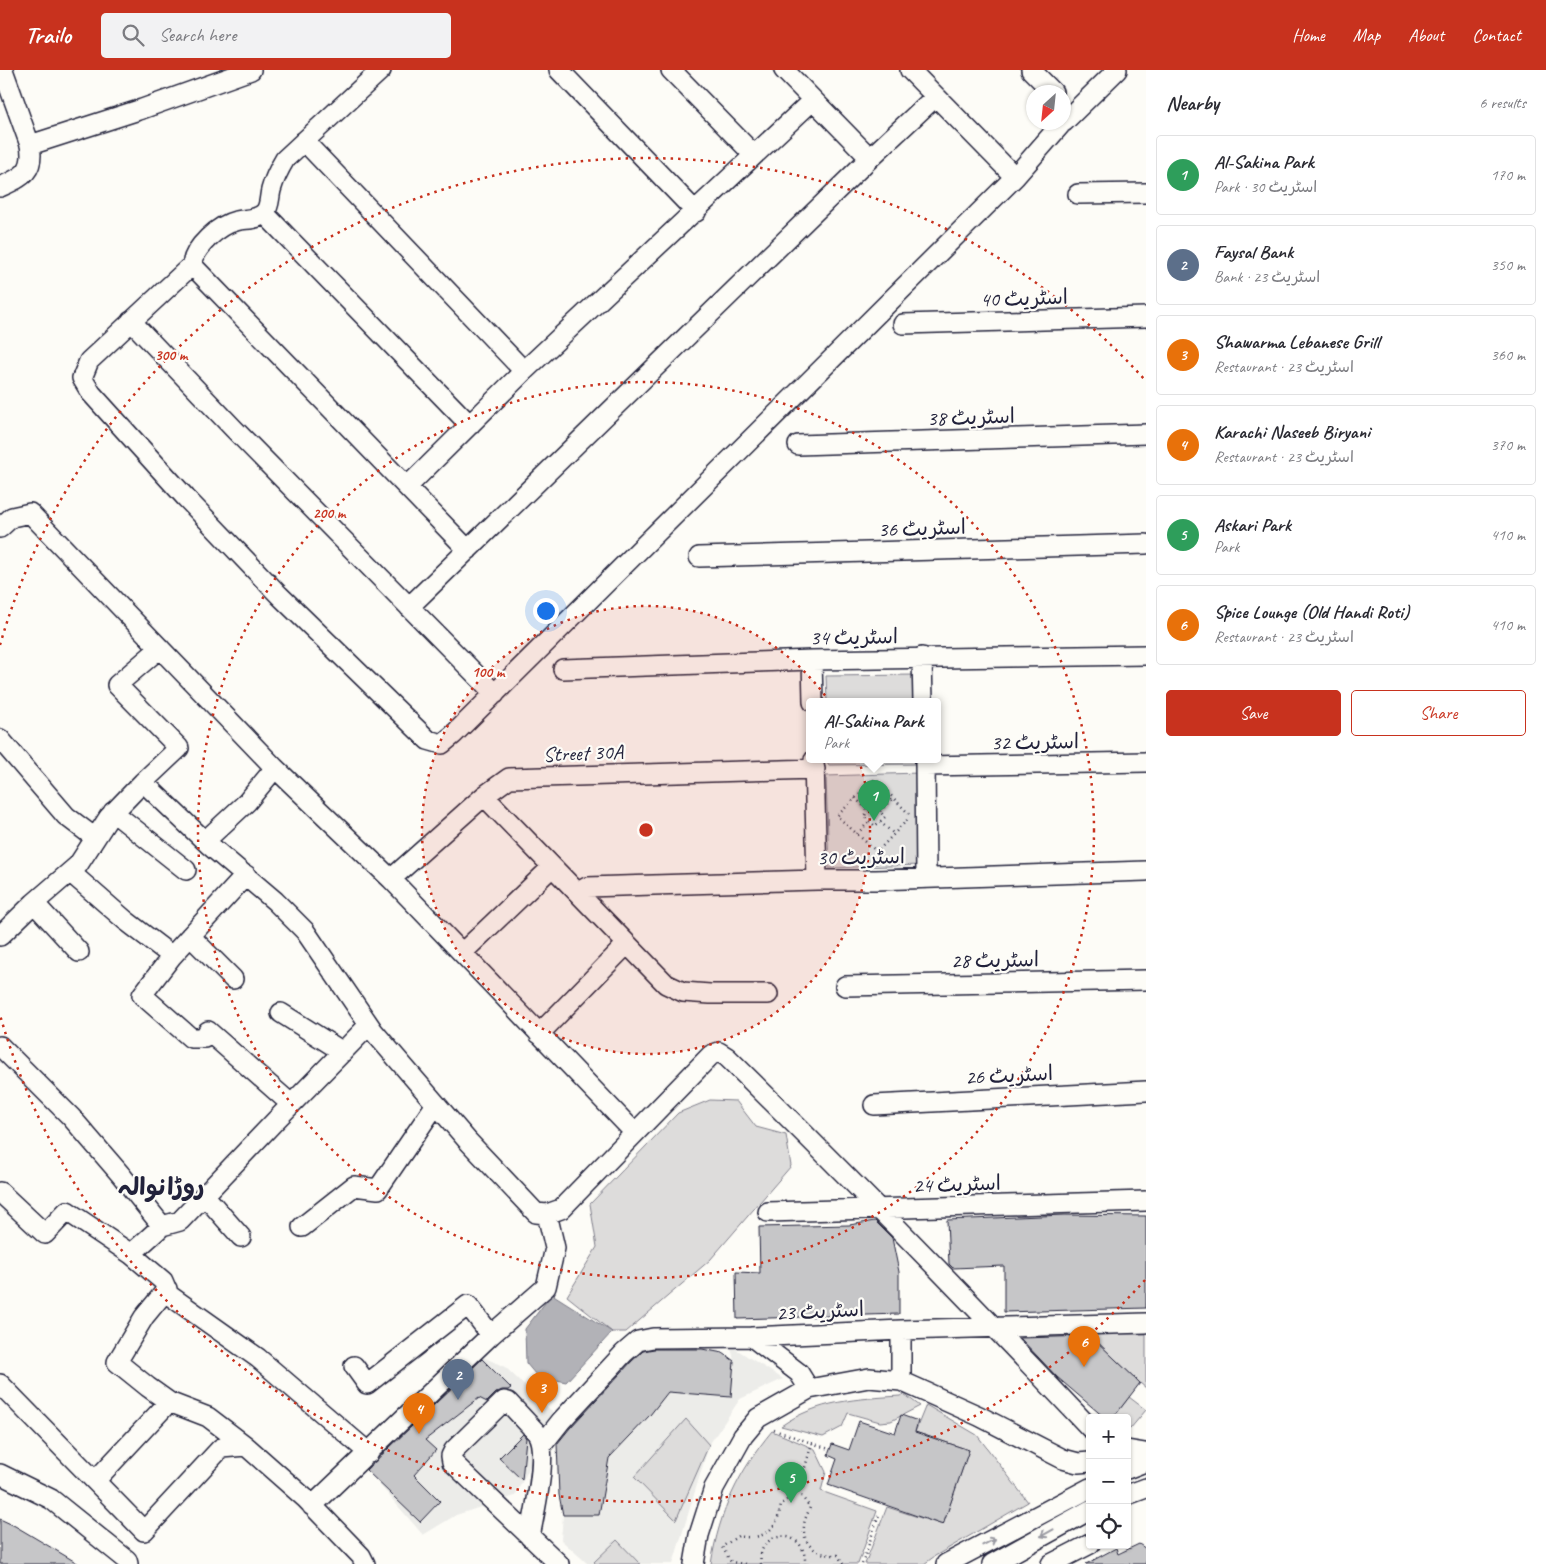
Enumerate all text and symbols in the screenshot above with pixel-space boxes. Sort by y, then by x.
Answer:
search box [101,13,451,58]
text: Trailo [25,20,71,50]
icon: search [119,21,147,49]
text: Search here [159,23,236,47]
text: Home [1292,24,1325,46]
text: Map [1353,24,1380,46]
text: About [1408,24,1444,46]
text: Contact [1472,24,1521,46]
north arrow [1026,85,1071,130]
text: Nearby [1166,90,1219,116]
text: 6 results [1479,93,1526,113]
text: Al-Sakina Park [1214,150,1314,174]
text: 1 [1179,165,1187,185]
text: 170 m [1491,165,1525,185]
text: Park · اسٹریٹ 30 [1214,177,1317,197]
text: Faysal Bank [1214,240,1293,264]
text: 2 [1179,255,1187,275]
text: 350 m [1491,255,1525,275]
text: Bank · اسٹریٹ 23 [1214,267,1320,287]
street label: اسٹریٹ 40 [980,283,1068,313]
text: Shawarma Lebanese Grill [1214,330,1379,354]
text: 3 [1179,345,1187,365]
text: 360 m [1491,345,1525,365]
text: 300 m [155,346,189,365]
text: Restaurant · اسٹریٹ 23 [1214,357,1354,377]
street label: اسٹریٹ 38 [927,402,1015,432]
text: Karachi Naseeb Biryani [1214,420,1370,444]
text: 4 [1179,435,1187,455]
text: 370 m [1491,435,1525,455]
text: Restaurant · اسٹریٹ 23 [1214,447,1354,467]
text: 200 m [313,504,347,523]
street label: اسٹریٹ 36 [878,513,966,543]
text: Askari Park [1214,513,1291,537]
text: 5 [1180,525,1186,545]
text: 410 m [1491,525,1525,545]
text: Park [1214,537,1239,557]
your location [533,598,559,624]
text: Spice Lounge (Old Handi Roti) [1214,600,1409,624]
text: 6 [1179,615,1187,635]
text: 410 m [1491,615,1525,635]
street label: اسٹریٹ 34 [810,623,898,651]
text: Restaurant · اسٹریٹ 23 [1214,627,1354,647]
text: 100 m [472,663,506,682]
button: Save [1166,690,1341,736]
button: Share [1351,690,1526,736]
popup [806,698,941,763]
text: Al-Sakina Park [824,709,923,733]
street label: اسٹریٹ 32 [991,728,1079,756]
text: Park [824,733,849,753]
street label: Street 30A [542,739,625,767]
pin: 1 [858,780,890,821]
centre of rings [637,821,655,839]
street label: اسٹریٹ 30 [817,843,905,871]
street label: اسٹریٹ 28 [951,946,1039,974]
street label: اسٹریٹ 26 [964,1060,1054,1090]
street label: اسٹریٹ 24 [913,1169,1001,1199]
district label: روڑانوالہ [118,1172,204,1202]
street label: اسٹریٹ 23 [775,1296,865,1326]
pin: 6 [1068,1326,1100,1367]
pin: 2 [442,1359,474,1400]
pin: 3 [526,1372,558,1413]
pin: 4 [403,1393,435,1434]
map controls [1086,1414,1131,1549]
button: + [1086,1414,1131,1459]
button: − [1086,1459,1131,1504]
pin: 5 [775,1462,807,1503]
button: locate [1086,1504,1131,1549]
one-way arrow [1039,1528,1054,1538]
one-way arrow [981,1537,996,1546]

